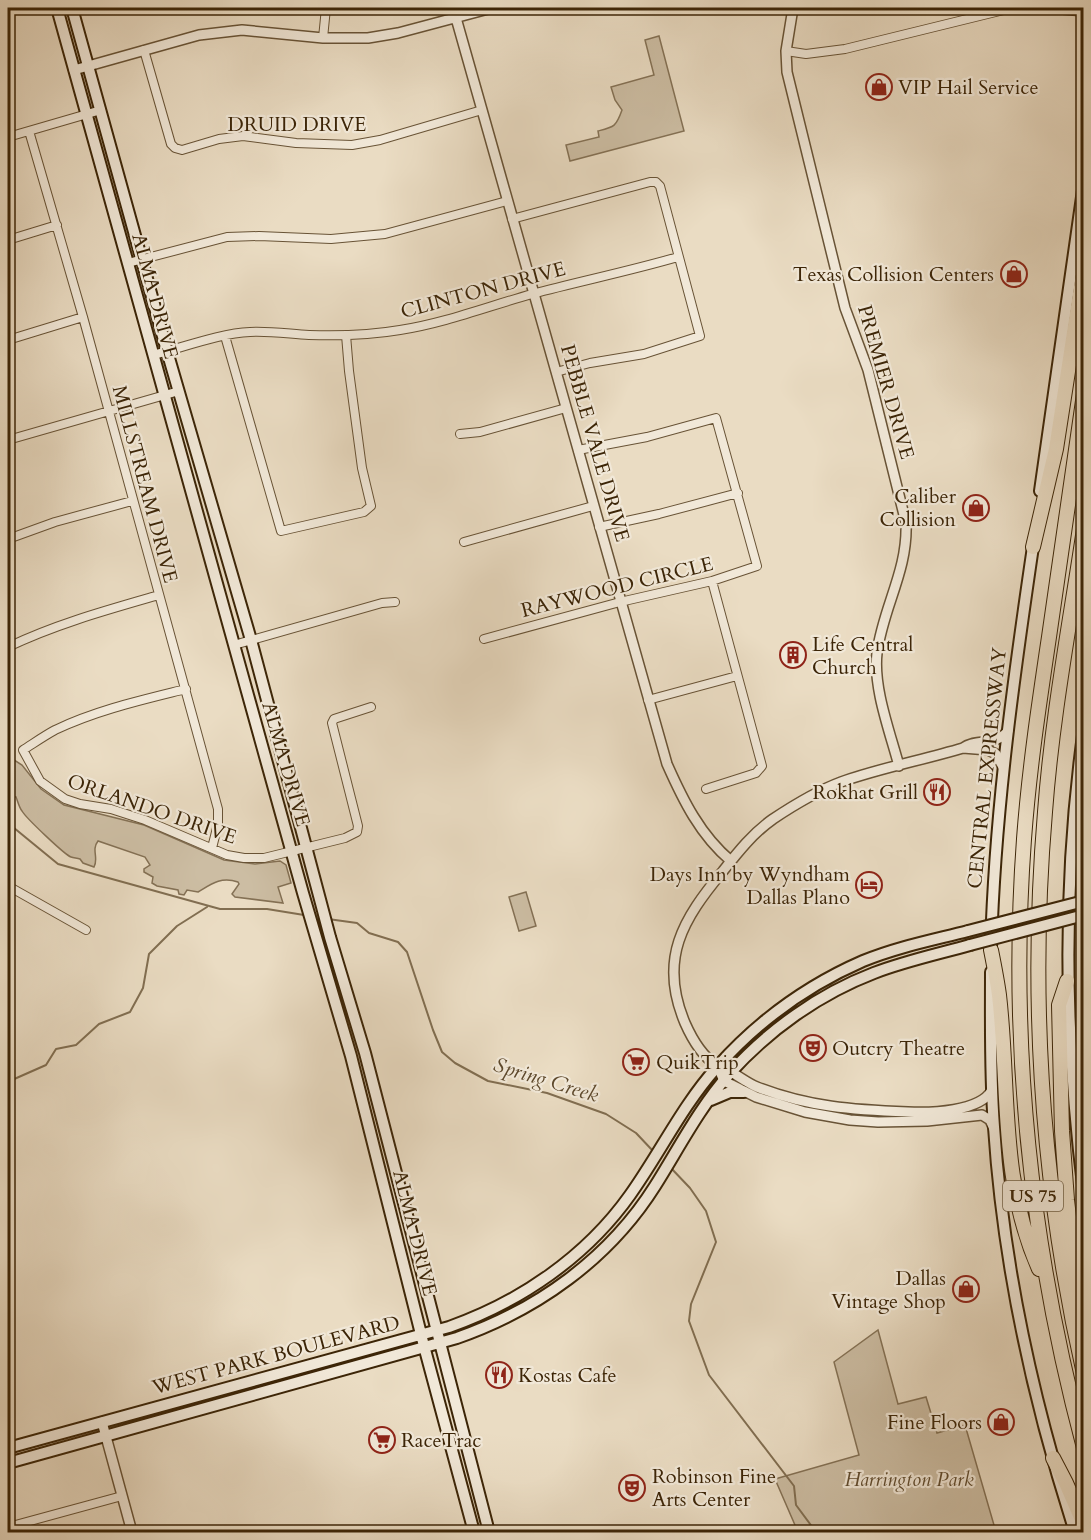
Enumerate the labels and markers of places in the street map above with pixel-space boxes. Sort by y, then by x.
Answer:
shop icon: VIP Hail Service [864,72,894,102]
place label: VIP Hail Service [898,74,1039,101]
shop icon: Texas Collision Centers [999,259,1029,289]
place label: Texas Collision Centers [793,261,994,288]
place label: Caliber Collision [880,483,957,533]
shop icon: Caliber Collision [961,493,991,523]
place label: Life Central Church [812,631,913,681]
building icon: Life Central Church [778,640,808,670]
restaurant icon: Rokhat Grill [922,777,952,807]
place label: Rokhat Grill [812,779,918,806]
place label: Days Inn by Wyndham Dallas Plano [650,861,850,911]
hotel icon: Days Inn by Wyndham Dallas Plano [854,870,884,900]
theatre icon: Outcry Theatre [798,1033,828,1063]
place label: Outcry Theatre [832,1035,965,1062]
supermarket icon: QuikTrip [621,1047,651,1077]
place label: QuikTrip [656,1049,739,1076]
place label: Dallas Vintage Shop [831,1265,946,1315]
shop icon: Dallas Vintage Shop [951,1274,981,1304]
restaurant icon: Kostas Cafe [484,1360,514,1390]
place label: Kostas Cafe [518,1362,617,1389]
shop icon: Fine Floors [986,1407,1016,1437]
place label: Fine Floors [887,1409,982,1436]
supermarket icon: RaceTrac [367,1425,397,1455]
place label: RaceTrac [401,1427,481,1454]
place label: Robinson Fine Arts Center [652,1463,776,1513]
theatre icon: Robinson Fine Arts Center [617,1473,647,1503]

